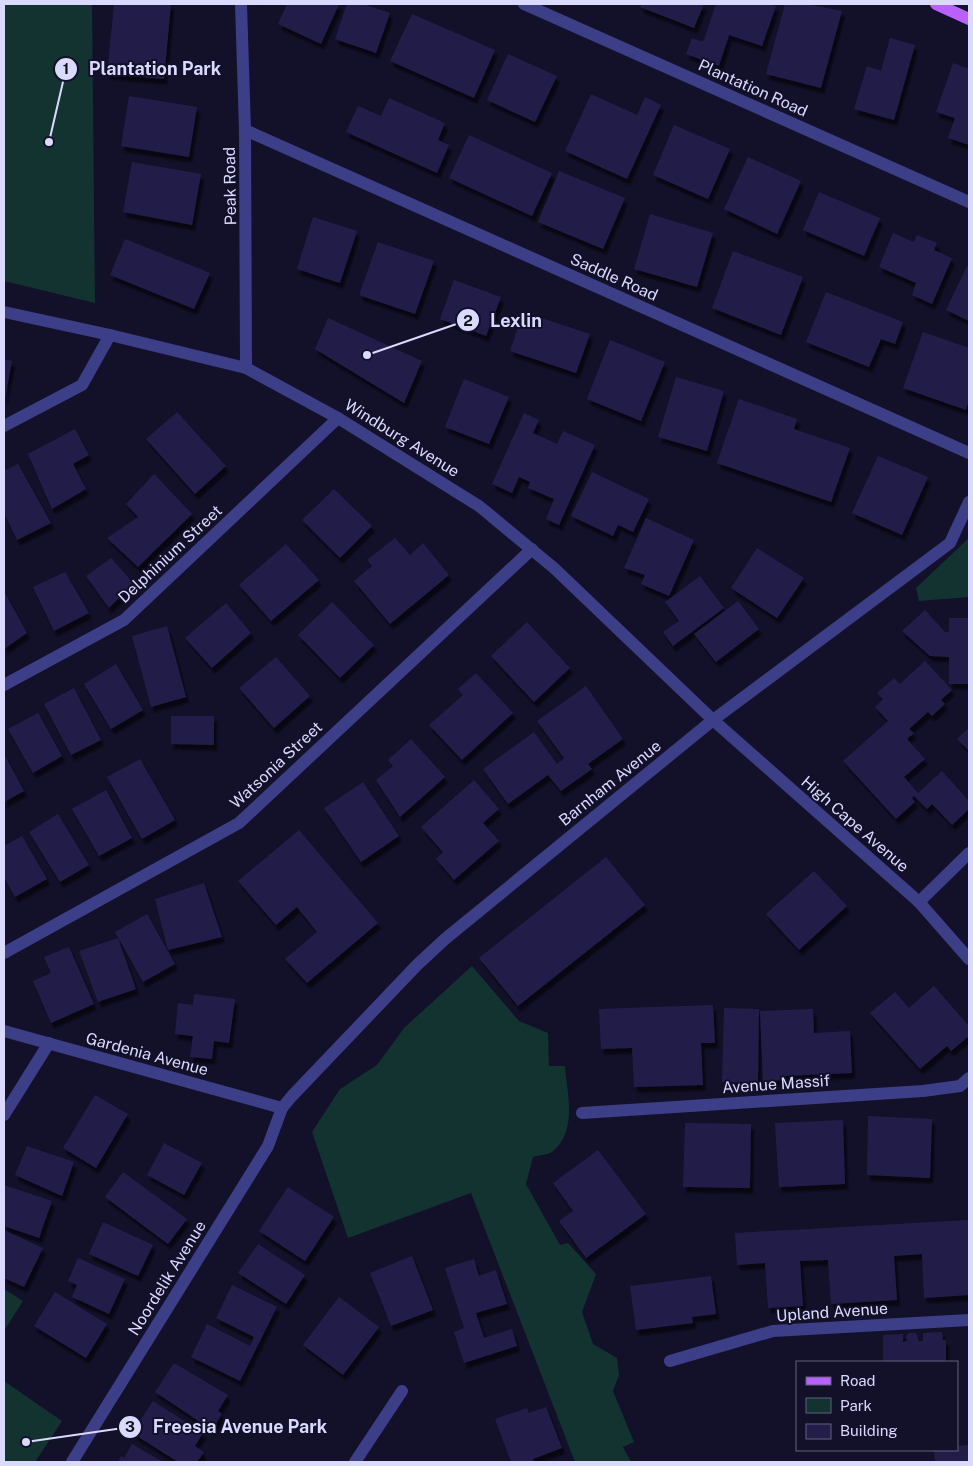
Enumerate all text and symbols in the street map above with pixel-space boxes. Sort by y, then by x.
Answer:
callout: Plantation Park [54,52,231,85]
street label: Plantation Road [695,55,811,121]
text: Plantation Park [89,58,222,79]
text: 1 [63,60,69,77]
street label: Peak Road [220,147,240,225]
street label: Saddle Road [567,249,661,305]
callout: Lexlin [455,304,552,337]
text: Lexlin [490,310,542,331]
text: 2 [463,312,473,329]
street label: Windburg Avenue [341,395,463,481]
street label: Delphinium Street [114,501,226,607]
street label: Watsonia Street [226,717,326,813]
street label: Barnham Avenue [555,736,665,830]
street label: High Cape Avenue [797,772,913,876]
street label: Gardenia Avenue [84,1028,210,1080]
street label: Avenue Massif [721,1071,831,1097]
street label: Noordelik Avenue [124,1217,210,1339]
street label: Upland Avenue [775,1299,889,1325]
legend [796,1361,958,1451]
text: Road [840,1372,876,1389]
text: Park [840,1397,872,1414]
callout: Freesia Avenue Park [118,1411,337,1444]
text: Freesia Avenue Park [153,1416,328,1437]
text: 3 [125,1418,135,1435]
text: Building [840,1422,898,1439]

